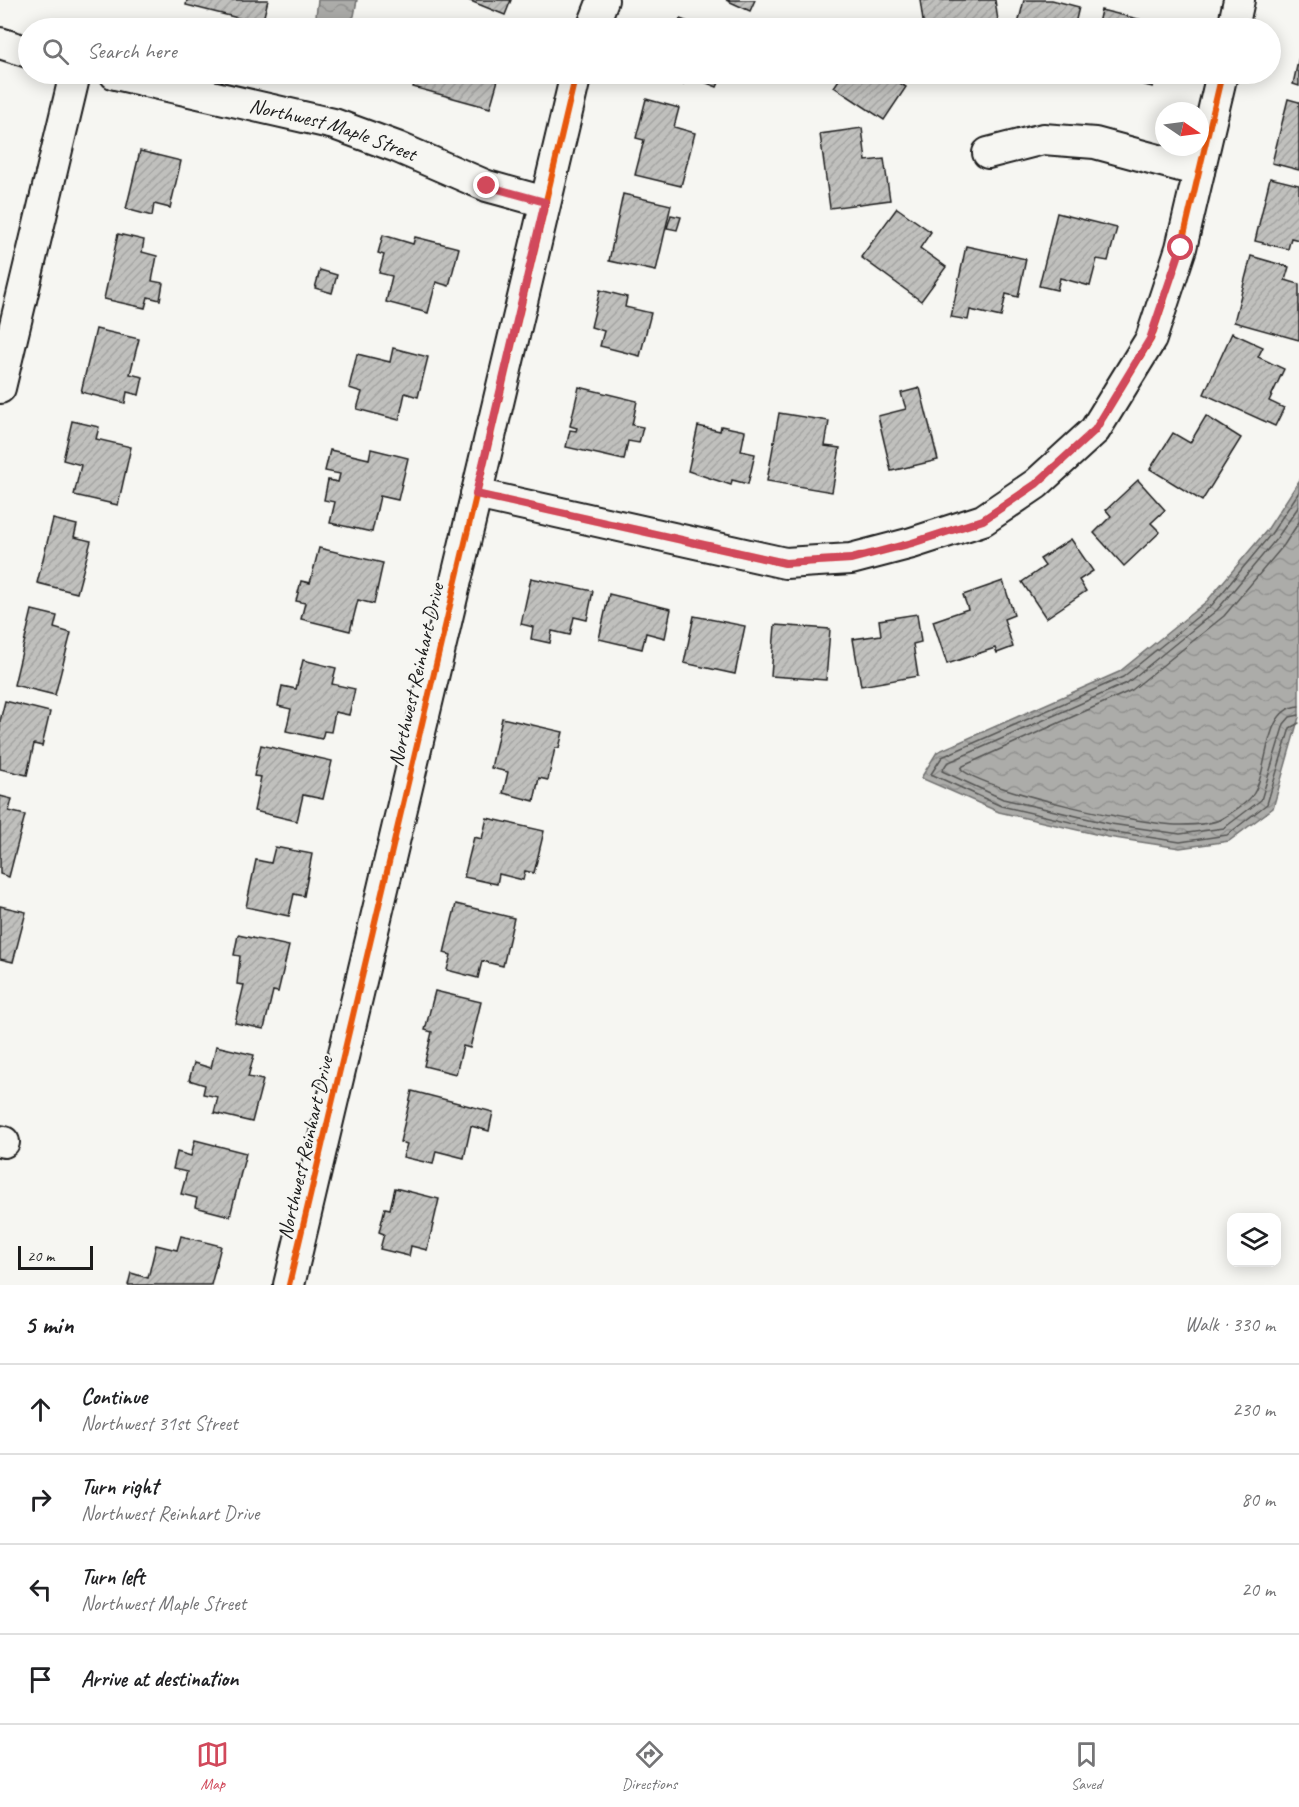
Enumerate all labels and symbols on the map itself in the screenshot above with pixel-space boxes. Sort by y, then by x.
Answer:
street label: Northwest Maple Street [247,92,422,168]
north arrow [1155,102,1209,156]
route end [473,172,499,198]
route start [1167,234,1193,260]
street label: Northwest Reinhart Drive [382,579,450,769]
street label: Northwest Reinhart Drive [271,1052,339,1242]
scale bar [18,1243,93,1270]

